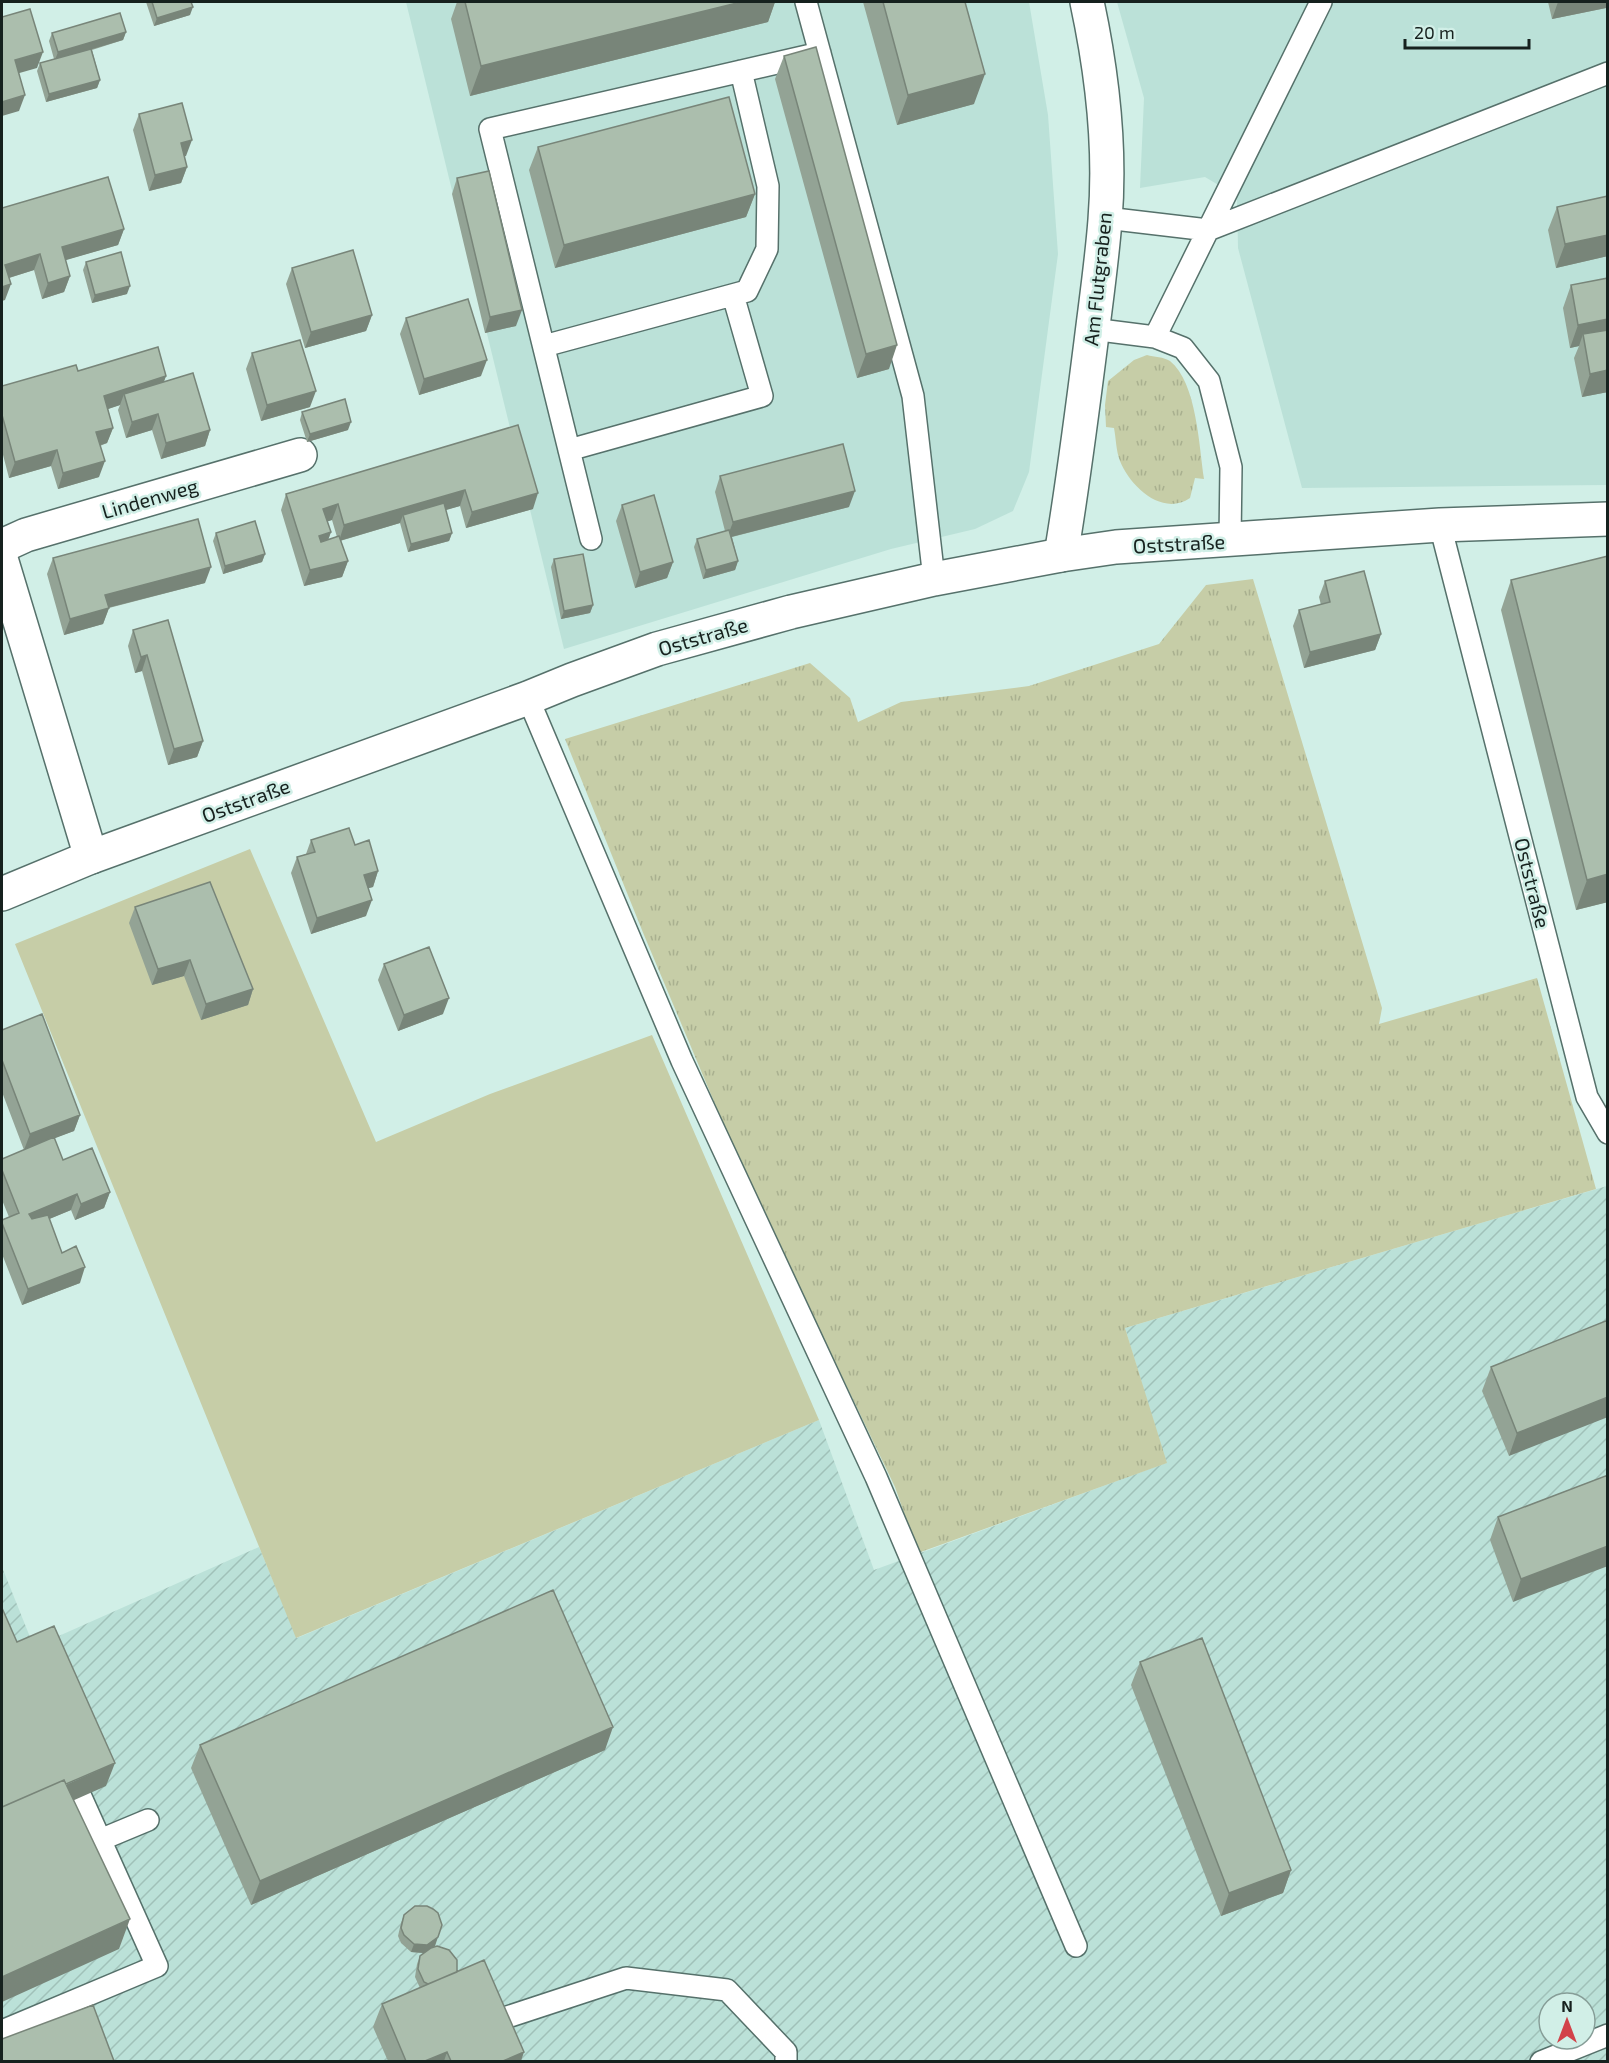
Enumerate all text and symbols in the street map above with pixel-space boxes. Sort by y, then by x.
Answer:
scale bar [1405,12,1530,50]
text: 20 m [1414,21,1455,43]
street label: Am Flutgraben [1078,211,1116,347]
street label: Lindenweg [99,473,201,523]
street label: Oststraße [1132,529,1226,557]
street label: Oststraße [655,612,750,660]
street label: Oststraße [198,773,293,827]
street label: Oststraße [1510,835,1556,930]
north arrow [1537,1991,1597,2051]
text: N [1561,1996,1573,2015]

